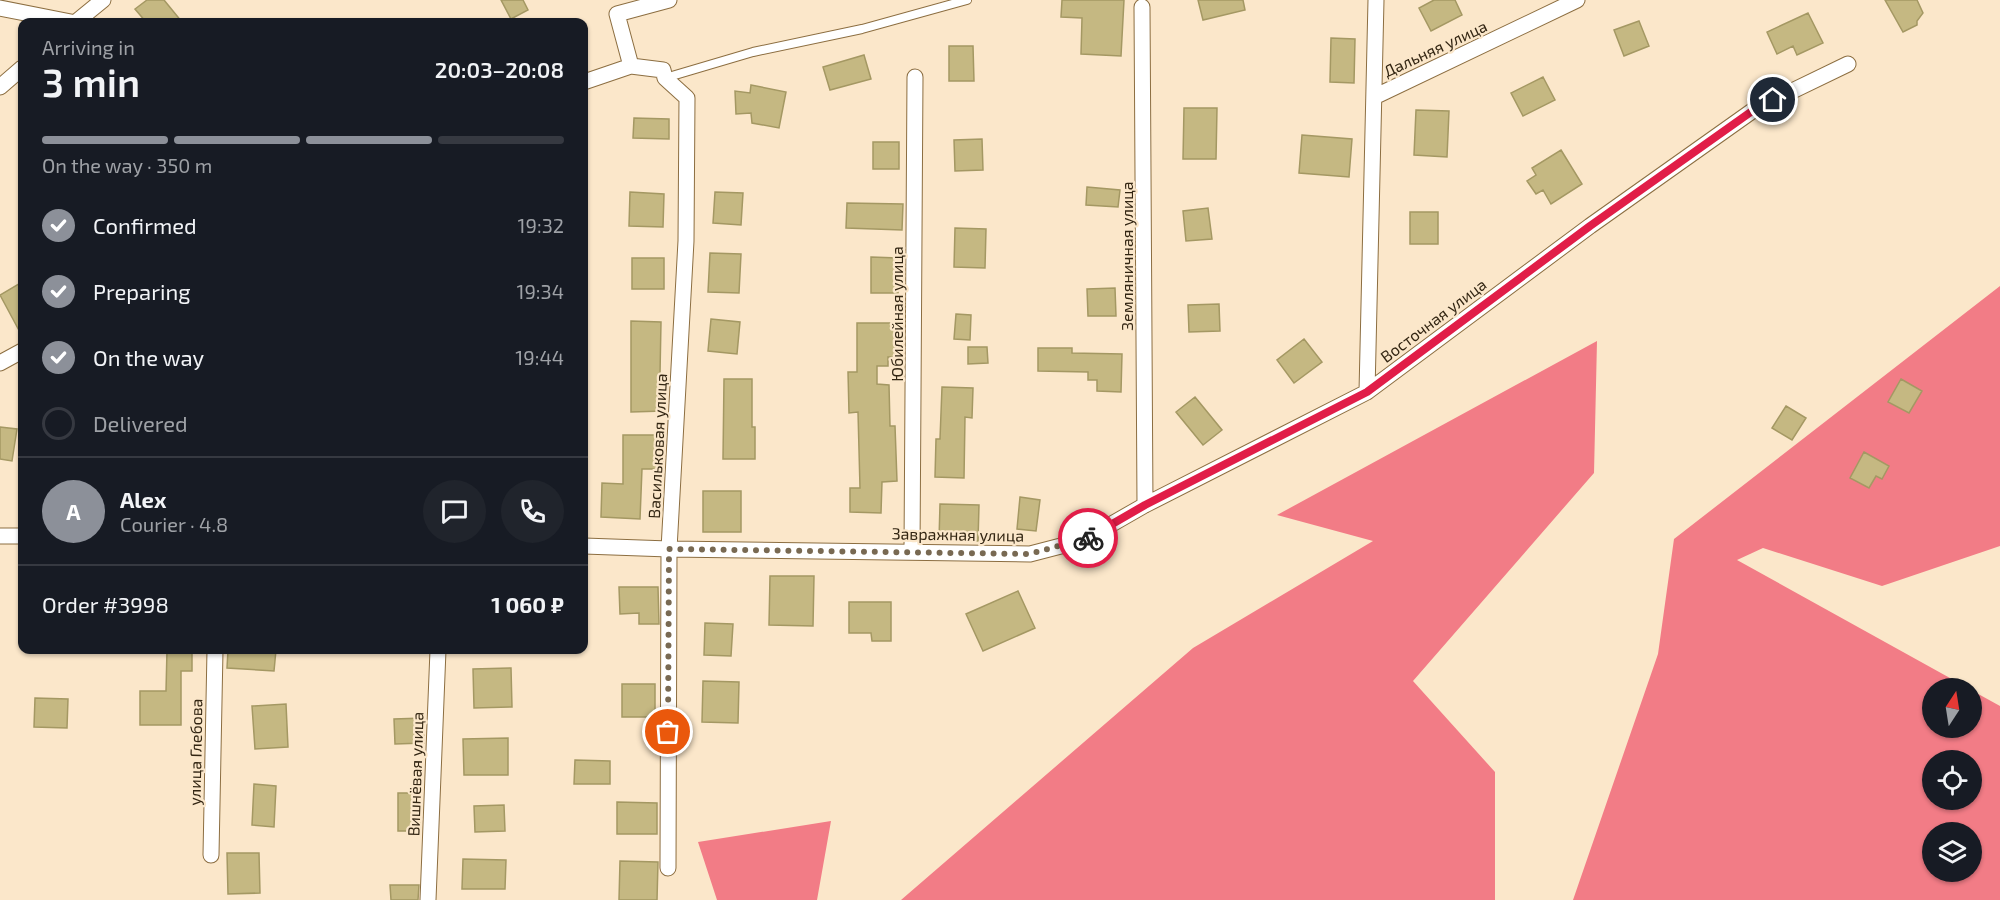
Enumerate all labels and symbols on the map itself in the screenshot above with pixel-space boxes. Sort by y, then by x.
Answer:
street label: Дальняя улица [1380,16,1490,81]
pin [1747,74,1798,125]
street label: Земляничная улица [1117,181,1137,331]
street label: Юбилейная улица [887,246,907,382]
street label: Восточная улица [1376,274,1490,367]
street label: Васильковая улица [644,373,671,519]
courier [1058,508,1118,568]
street label: Завражная улица [892,523,1024,546]
north arrow [1922,678,1982,738]
street label: улица Глебова [185,698,206,806]
pin [642,706,693,757]
street label: Вишнёвая улица [403,711,428,837]

